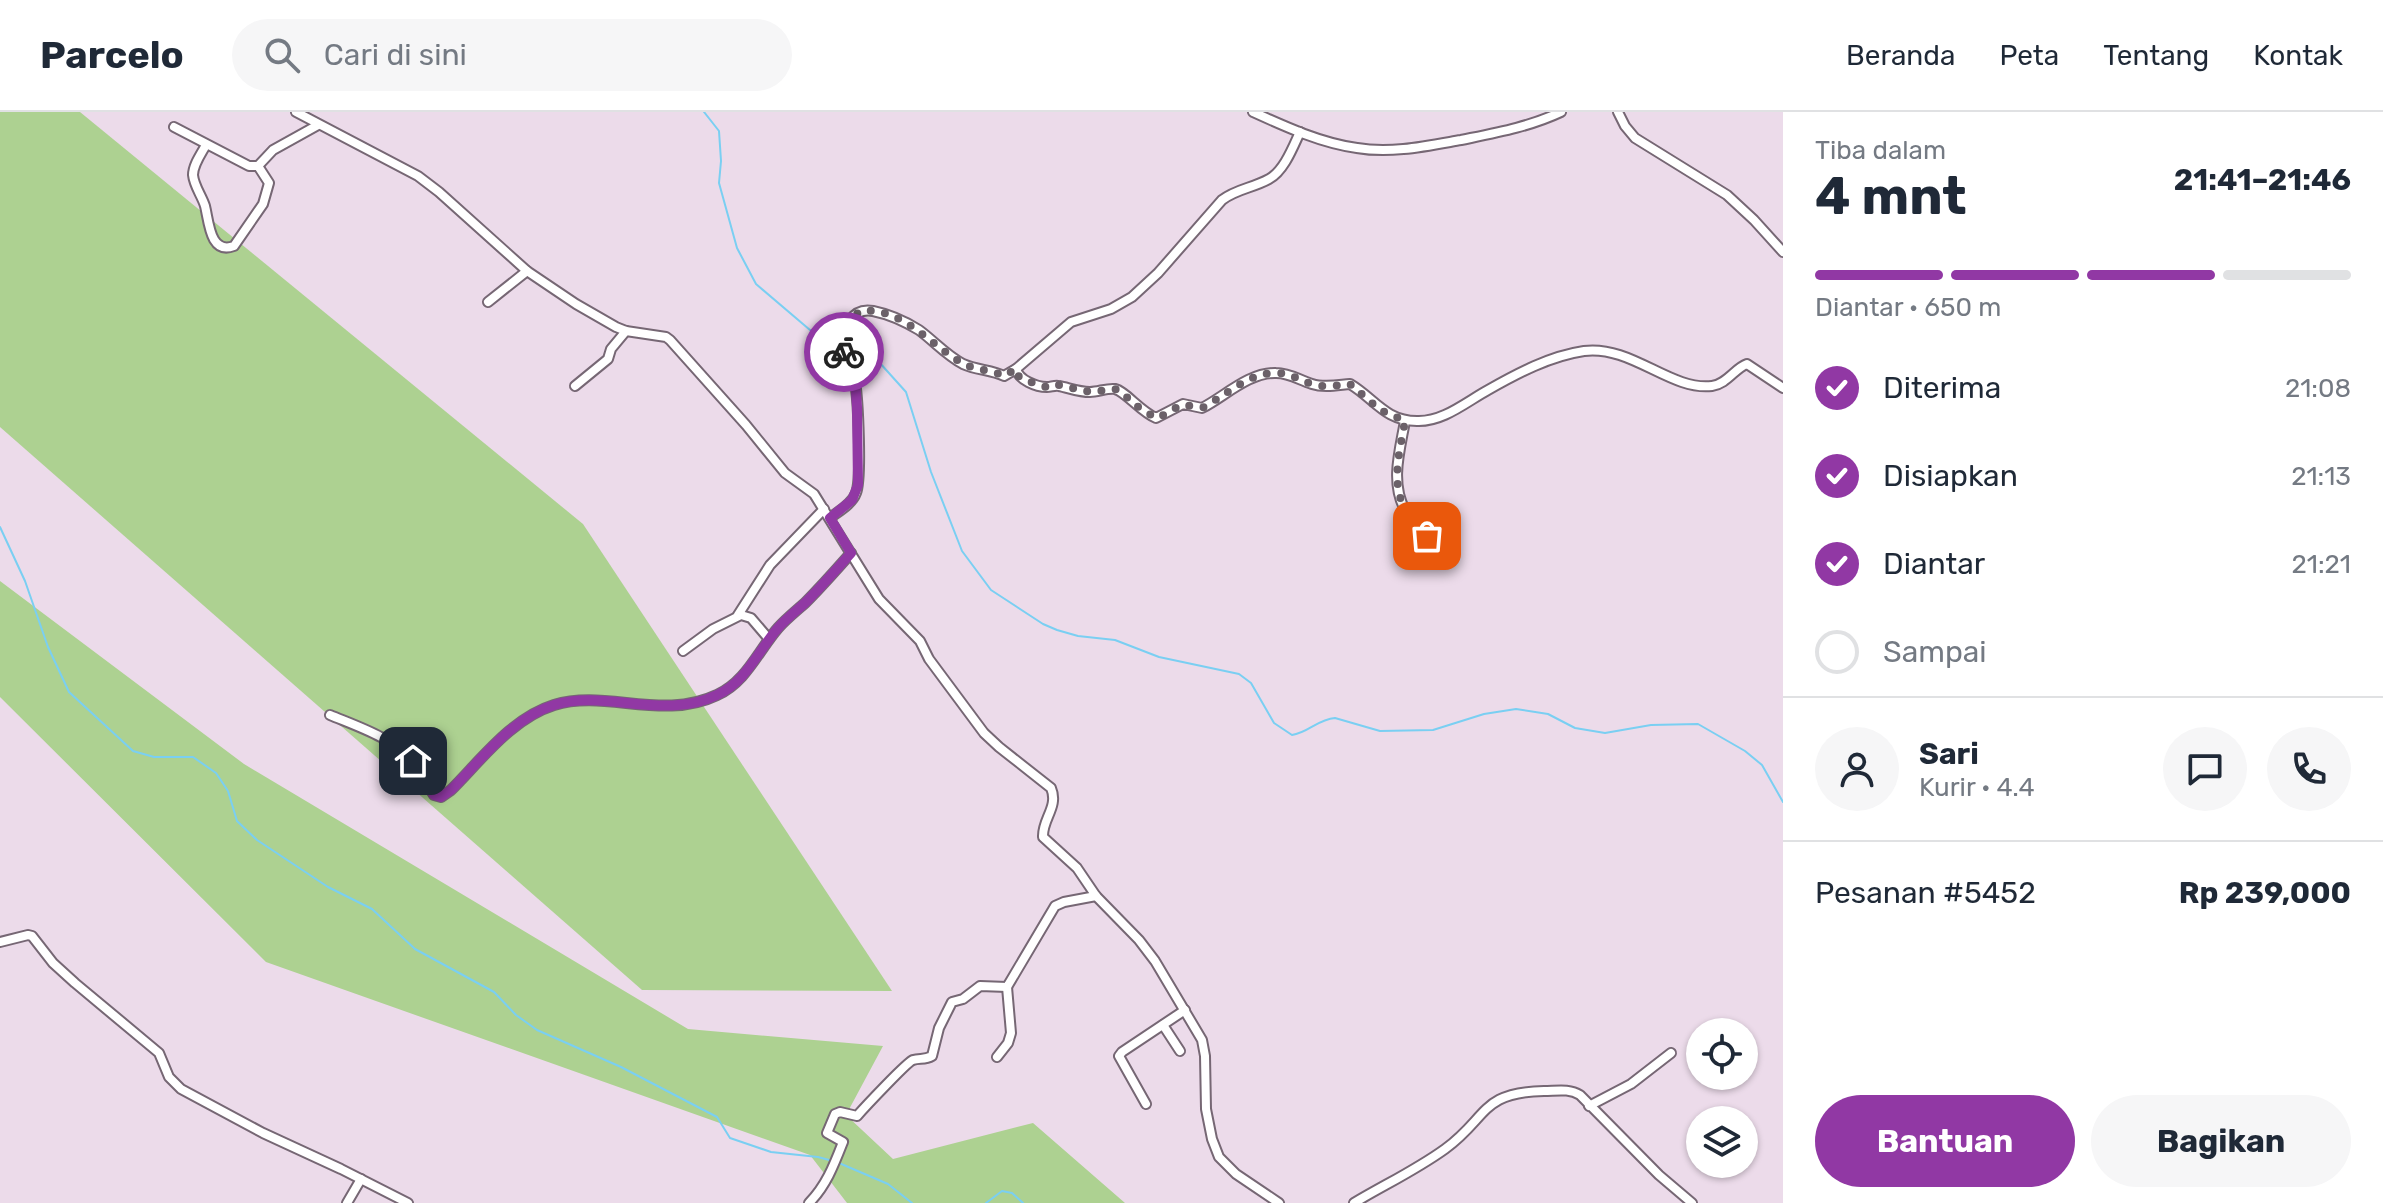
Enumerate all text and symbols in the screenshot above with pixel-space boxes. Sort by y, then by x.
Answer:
search box [232,19,792,91]
text: Parcelo [40,32,184,78]
icon: search [260,33,304,77]
text: Cari di sini [324,37,467,73]
text: Beranda [1846,39,1955,72]
text: Peta [1999,39,2059,72]
text: Tentang [2103,39,2209,72]
text: Kontak [2253,39,2343,72]
text: Tiba dalam [1815,135,1946,166]
text: 21:41–21:46 [2174,162,2351,198]
text: 4 mnt [1815,165,1967,227]
text: Diantar · 650 m [1815,292,2001,323]
courier [804,312,884,392]
icon: bike [822,330,866,374]
icon: check [1815,366,1859,410]
text: Diterima [1883,370,2001,406]
text: 21:08 [2285,373,2351,404]
icon: check [1815,454,1859,498]
text: Disiapkan [1883,458,2018,494]
text: 21:13 [2291,461,2351,492]
pin [1393,502,1461,570]
icon: bag [1405,514,1449,558]
icon: check [1815,542,1859,586]
text: Diantar [1883,546,1985,582]
text: 21:21 [2292,549,2351,580]
text: Sampai [1883,634,1987,670]
pin [379,727,447,795]
button: person [1815,727,1899,811]
button: chat [2163,727,2247,811]
button: phone [2267,727,2351,811]
text: Sari [1919,736,1979,772]
icon: home [391,739,435,783]
text: Kurir · 4.4 [1919,772,2035,803]
text: Pesanan #5452 [1815,875,2036,911]
text: Rp 239,000 [2179,875,2351,911]
map controls [1686,1018,1758,1178]
button: locate [1686,1018,1758,1090]
button: Bantuan [1815,1095,2075,1187]
button: Bagikan [2091,1095,2351,1187]
button: layers [1686,1106,1758,1178]

